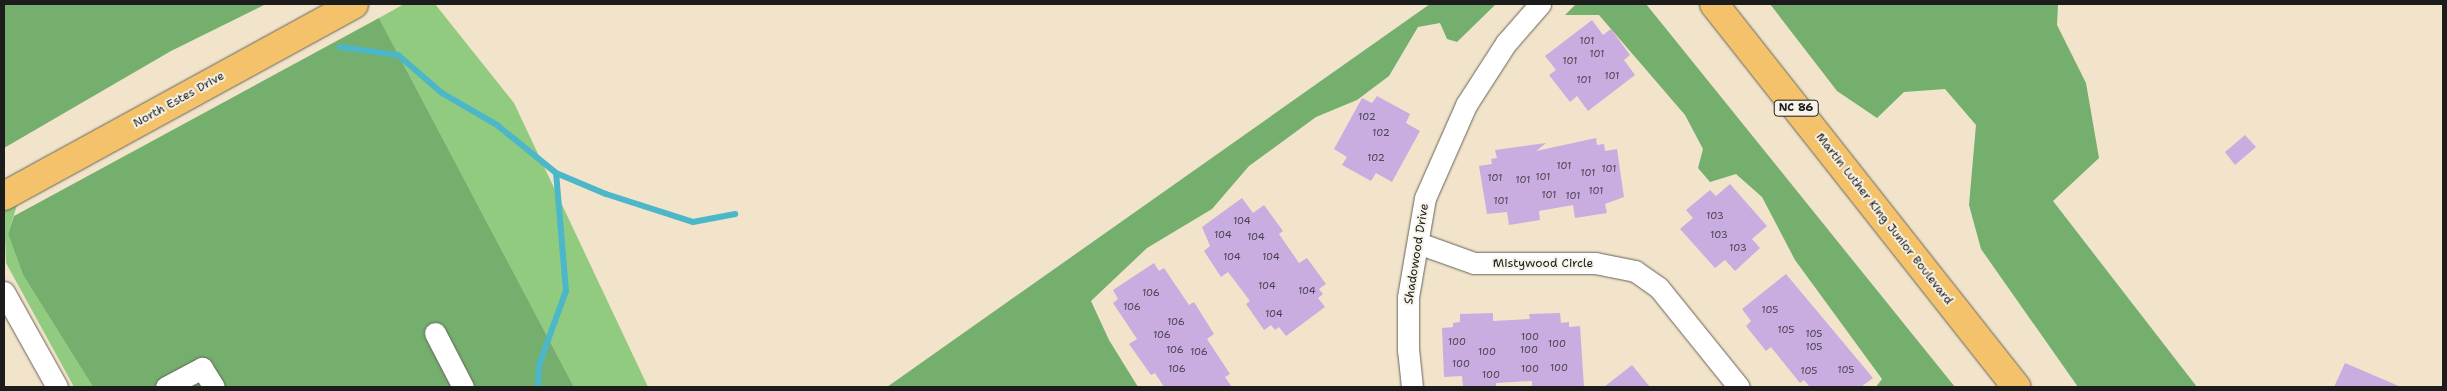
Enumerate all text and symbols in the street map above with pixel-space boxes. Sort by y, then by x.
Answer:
house number: 101 [1580,35,1594,47]
house number: 101 [1590,48,1604,60]
house number: 101 [1563,55,1577,67]
street label: North Estes Drive [131,69,227,131]
house number: 101 [1605,70,1619,82]
house number: 101 [1577,74,1591,86]
road number: NC 86 [1774,100,1818,116]
house number: 102 [1358,111,1376,123]
house number: 102 [1372,127,1390,139]
street label: Martin Luther King Junior Boulevard [1812,130,1956,308]
house number: 102 [1367,152,1385,164]
house number: 101 [1557,160,1571,172]
house number: 101 [1602,163,1616,175]
house number: 101 [1581,167,1595,179]
house number: 101 [1536,171,1550,183]
house number: 101 [1488,172,1502,184]
house number: 101 [1516,174,1530,186]
house number: 101 [1589,185,1603,197]
house number: 101 [1542,189,1556,201]
house number: 101 [1566,190,1580,202]
house number: 101 [1494,195,1508,207]
street label: Shadowood Drive [1402,203,1432,305]
house number: 103 [1706,210,1724,222]
house number: 104 [1233,215,1251,227]
house number: 104 [1214,229,1232,241]
house number: 103 [1710,229,1728,241]
house number: 104 [1247,231,1265,243]
house number: 103 [1729,242,1747,254]
house number: 104 [1223,251,1241,263]
house number: 104 [1262,251,1280,263]
street label: Mistywood Circle [1493,257,1593,271]
house number: 104 [1258,280,1276,292]
house number: 104 [1298,285,1316,297]
house number: 106 [1142,287,1160,299]
house number: 106 [1123,301,1141,313]
house number: 105 [1762,304,1778,316]
house number: 104 [1265,308,1283,320]
house number: 106 [1167,316,1185,328]
house number: 105 [1778,324,1794,336]
house number: 105 [1806,328,1822,340]
house number: 106 [1153,329,1171,341]
house number: 100 [1521,331,1539,343]
house number: 100 [1448,336,1466,348]
house number: 100 [1548,338,1566,350]
house number: 105 [1806,341,1822,353]
house number: 106 [1166,344,1184,356]
house number: 100 [1520,344,1538,356]
house number: 106 [1190,346,1208,358]
house number: 100 [1478,346,1496,358]
house number: 100 [1452,358,1470,370]
house number: 100 [1550,362,1568,374]
house number: 106 [1168,363,1186,375]
house number: 100 [1521,363,1539,375]
house number: 105 [1838,364,1854,376]
house number: 105 [1801,365,1817,377]
house number: 100 [1482,369,1500,381]

